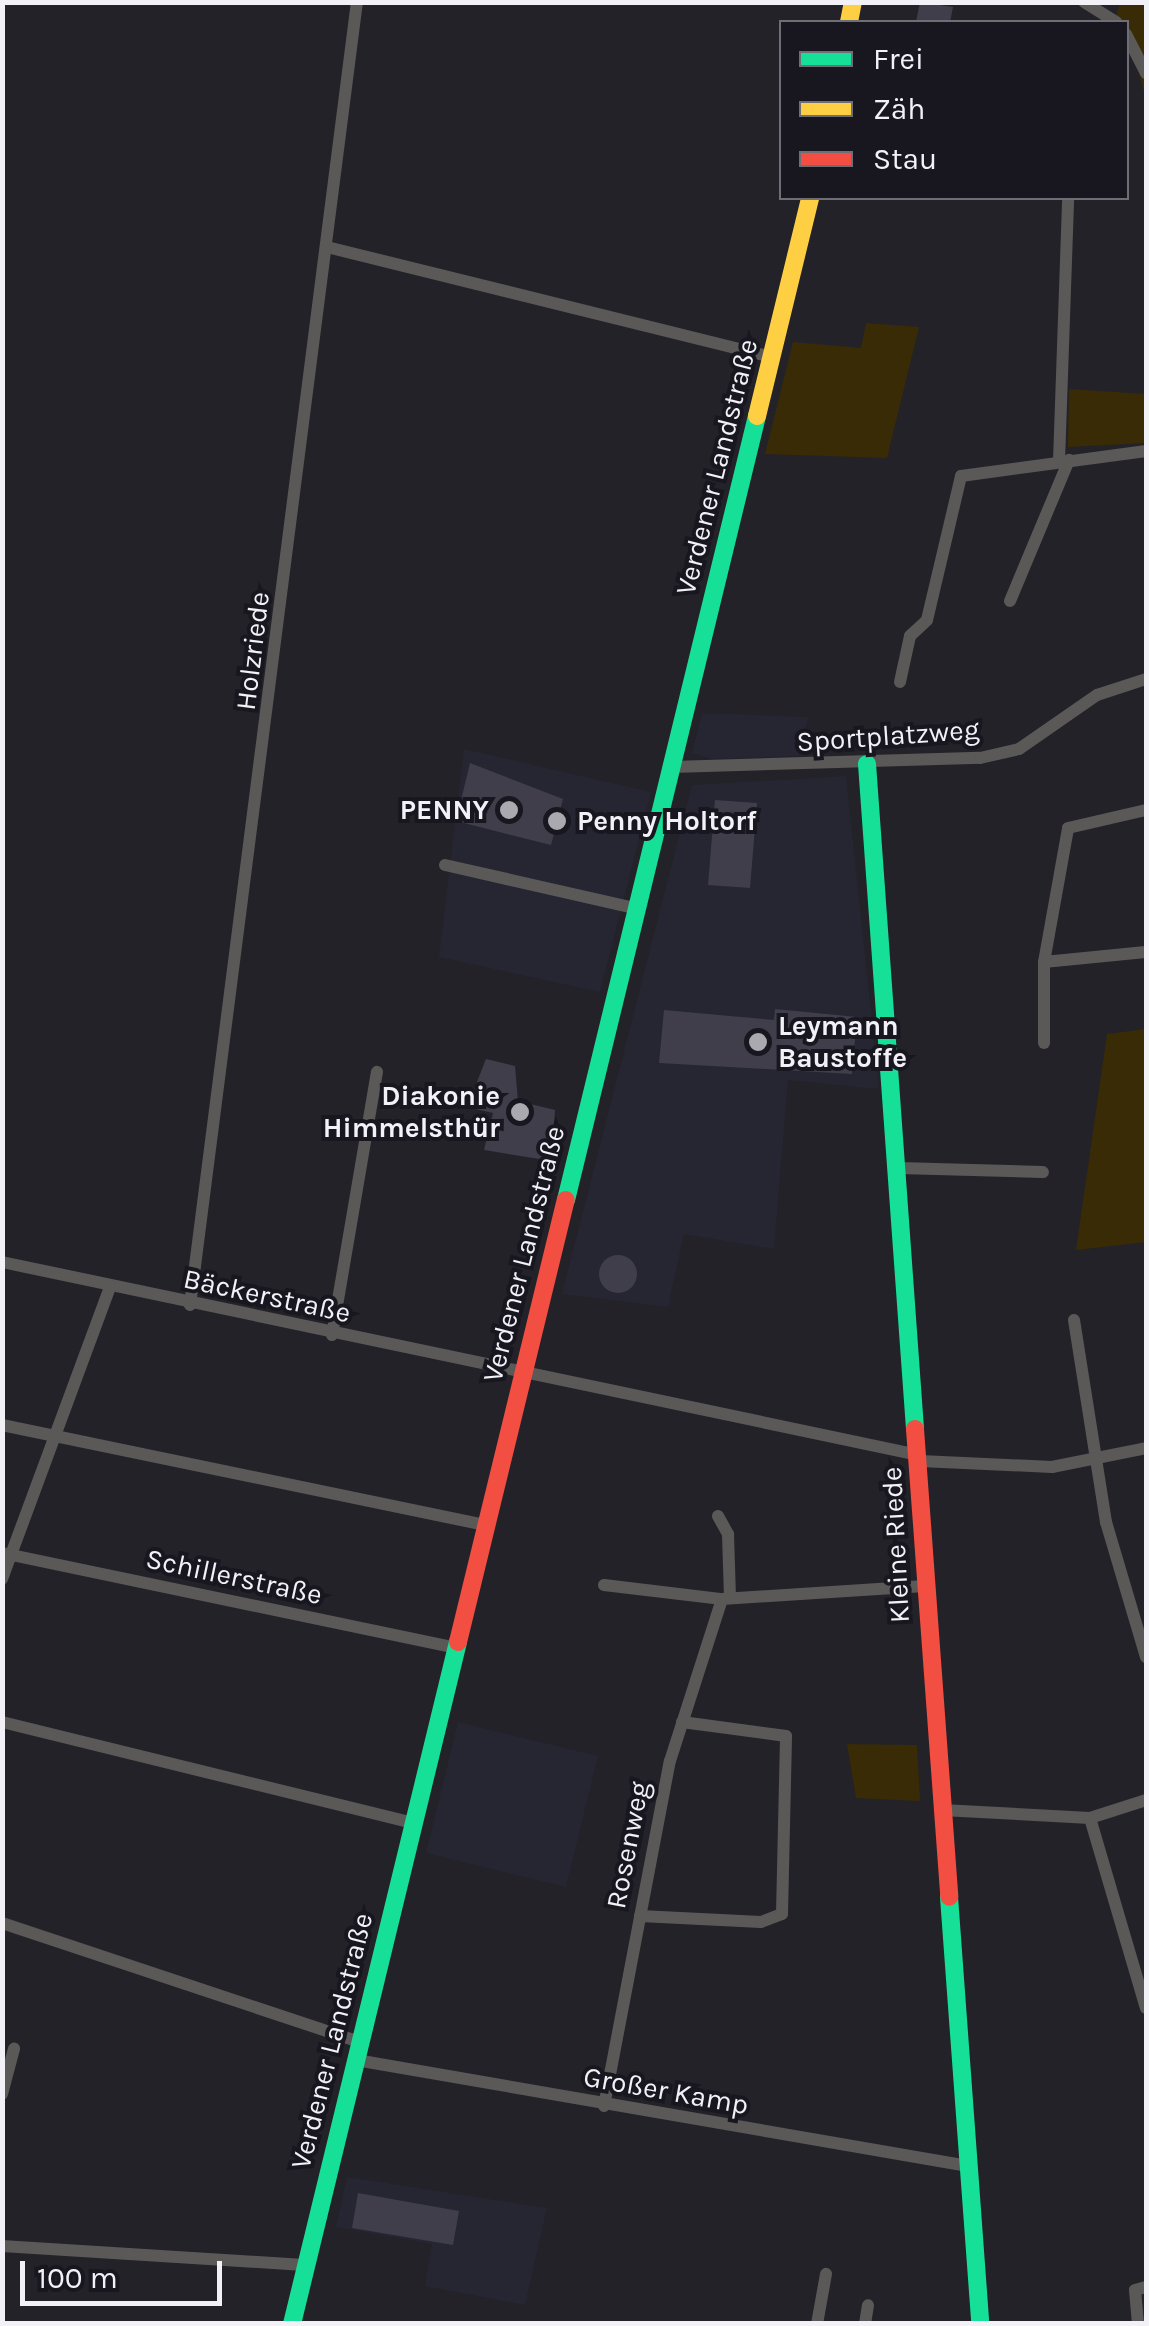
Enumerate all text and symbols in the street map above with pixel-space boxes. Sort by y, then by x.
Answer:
legend [779,20,1129,200]
text: Frei [873,41,924,77]
text: Zäh [873,91,925,127]
text: Stau [873,141,937,177]
street label: Verdener Landstraße [669,335,765,599]
street label: Holzriede [229,590,277,712]
street label: Sportplatzweg [795,713,981,759]
place label: PENNY [400,793,489,827]
marker: PENNY [498,799,520,821]
place label: Penny Holtorf [577,804,756,838]
marker: Penny Holtorf [546,810,568,832]
place label: Leymann Baustoffe [778,1009,907,1075]
marker: Leymann Baustoffe [747,1031,769,1053]
place label: Diakonie Himmelsthür [323,1079,500,1145]
marker: Diakonie Himmelsthür [509,1101,531,1123]
street label: Verdener Landstraße [476,1122,572,1386]
street label: Bäckerstraße [180,1262,354,1330]
street label: Kleine Riede [875,1466,917,1624]
street label: Schillerstraße [143,1542,325,1612]
street label: Rosenweg [599,1779,657,1911]
street label: Verdener Landstraße [284,1909,380,2173]
street label: Großer Kamp [581,2060,751,2122]
scale bar [25,2241,228,2303]
text: 100 m [37,2260,118,2296]

